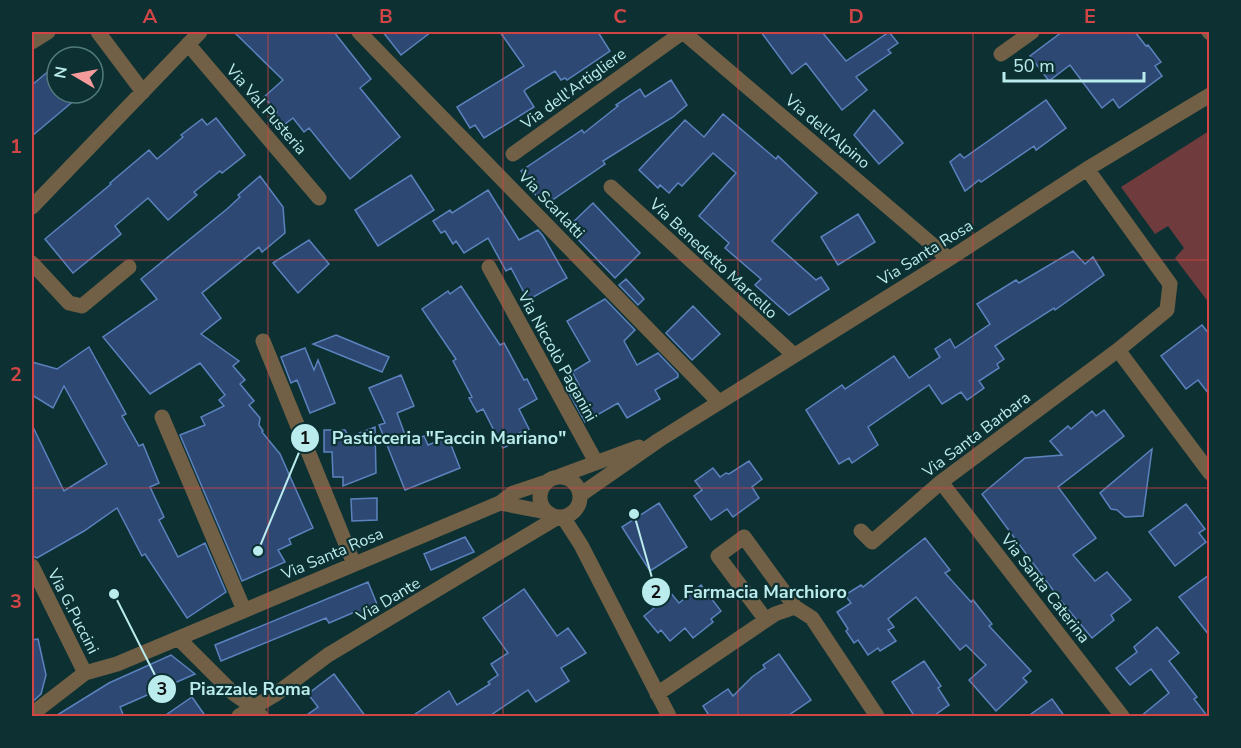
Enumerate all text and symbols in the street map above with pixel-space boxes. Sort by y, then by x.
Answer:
text: A [143,3,158,30]
text: B [379,3,393,30]
text: C [613,3,627,30]
text: D [848,3,864,30]
text: E [1084,3,1096,30]
street label: Via dell'Artigliere [516,43,631,135]
north arrow [45,45,105,105]
scale bar [1004,45,1144,83]
text: 50 m [1013,54,1055,78]
street label: Via Val Pusteria [220,59,312,160]
text: N [49,65,73,80]
street label: Via dell'Alpino [779,89,875,174]
text: 1 [10,133,22,160]
street label: Via Scarlatti [513,165,589,243]
street label: Via Benedetto Marcello [644,193,782,324]
street label: Via Santa Rosa [873,215,977,291]
street label: Via Niccolò Paganini [512,287,602,426]
text: 2 [10,361,22,388]
street label: Via Santa Barbara [917,387,1035,483]
callout: Pasticceria "Faccin Mariano" [290,420,579,456]
text: 1 [300,426,310,450]
text: Pasticceria "Faccin Mariano" [332,426,566,450]
street label: Via Santa Rosa [277,523,387,586]
street label: Via Santa Caterina [995,529,1095,648]
street label: Via G.Puccini [42,564,104,658]
street label: Via Dante [352,572,425,628]
callout: Farmacia Marchioro [641,574,859,610]
text: 2 [651,580,661,604]
text: Farmacia Marchioro [683,580,847,604]
text: 3 [10,588,22,615]
callout: Piazzale Roma [147,671,323,707]
text: 3 [157,677,167,701]
text: Piazzale Roma [189,677,311,701]

